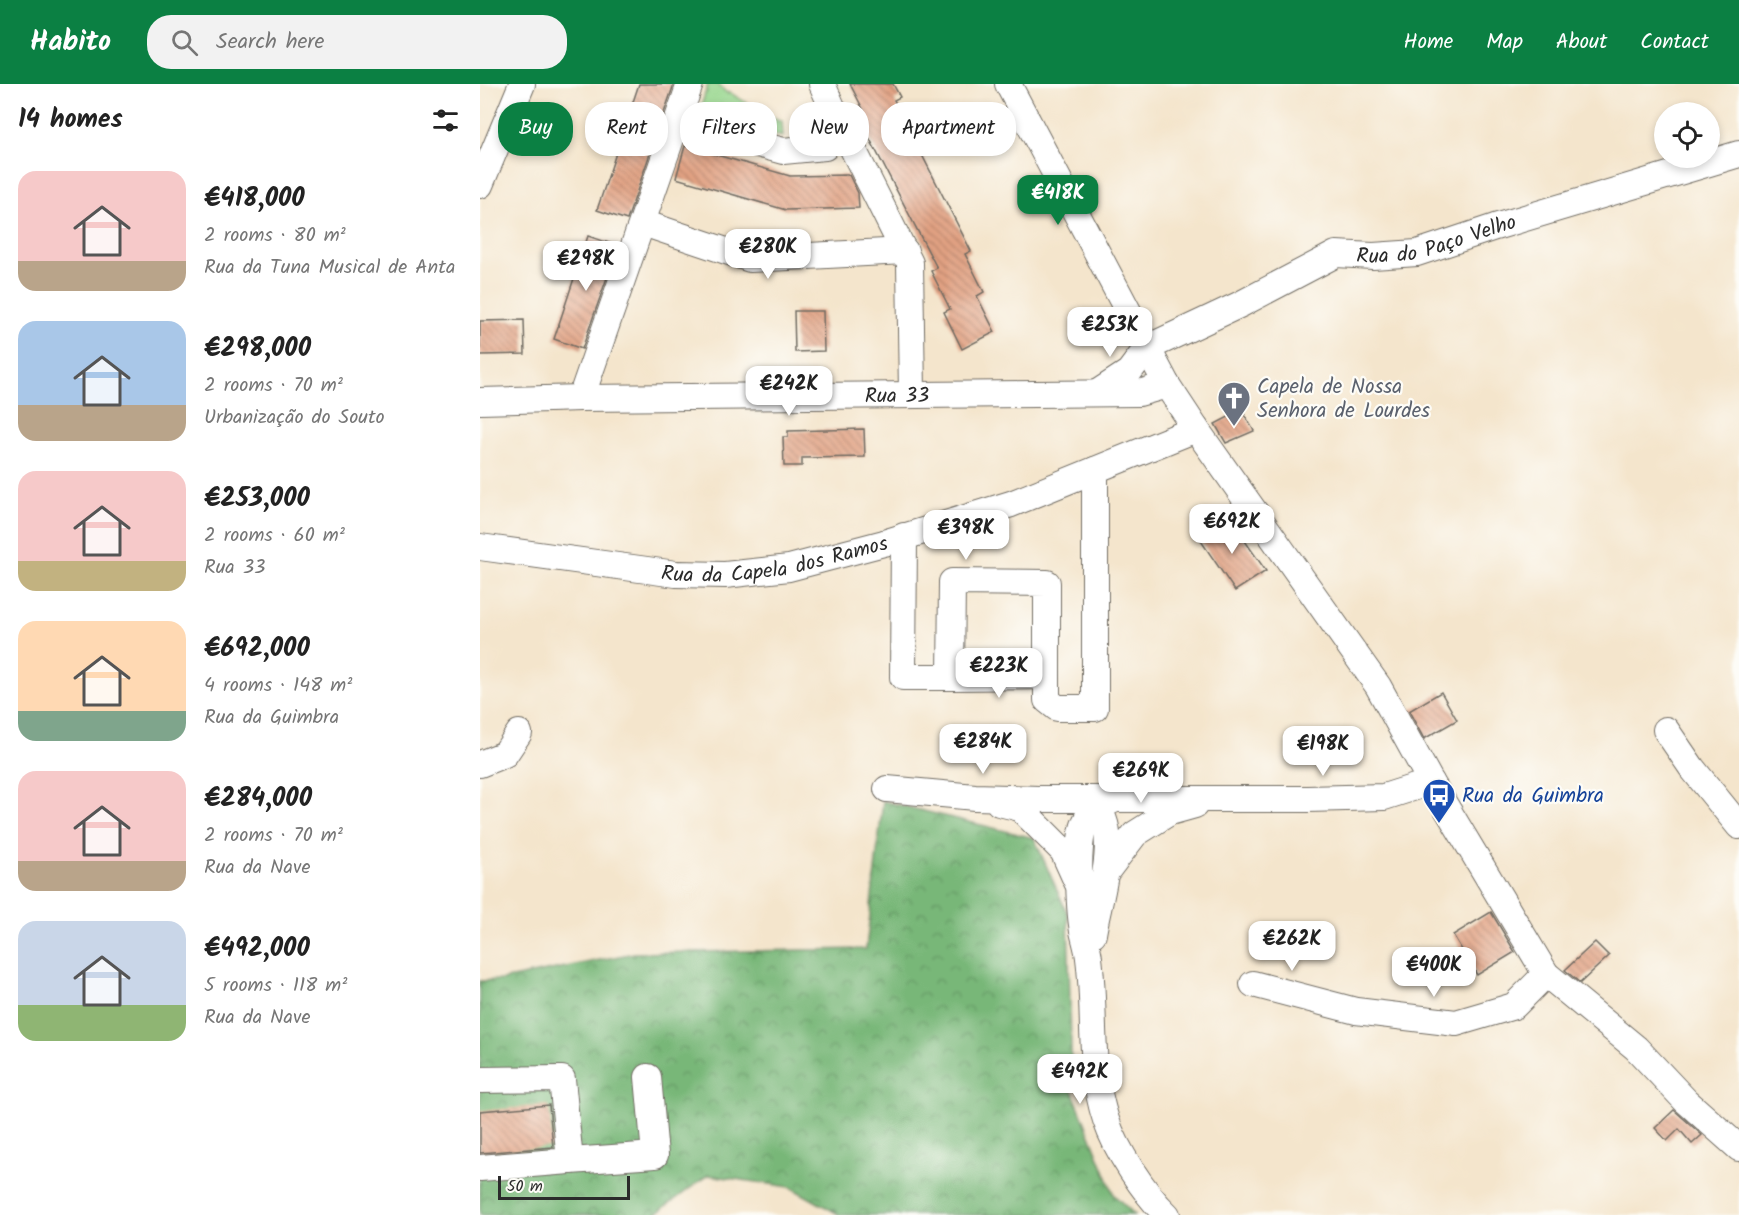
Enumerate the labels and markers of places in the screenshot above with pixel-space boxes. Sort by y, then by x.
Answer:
pin: €418K [1016,175,1100,226]
pin: €280K [726,229,810,280]
pin: €298K [544,241,628,292]
pin: €253K [1068,307,1152,358]
pin: €242K [747,366,831,417]
place label: Capela de Nossa Senhora de Lourdes [1257,371,1430,428]
church icon: Capela de Nossa Senhora de Lourdes [1216,380,1252,427]
pin: €692K [1190,504,1274,555]
pin: €398K [924,510,1008,561]
pin: €223K [957,648,1041,699]
pin: €284K [941,724,1025,775]
pin: €198K [1281,726,1365,777]
pin: €269K [1099,753,1183,804]
bus stop icon: Rua da Guimbra [1421,777,1457,824]
place label: Rua da Guimbra [1462,780,1604,813]
pin: €262K [1250,921,1334,972]
pin: €400K [1392,947,1476,998]
pin: €492K [1038,1054,1122,1105]

